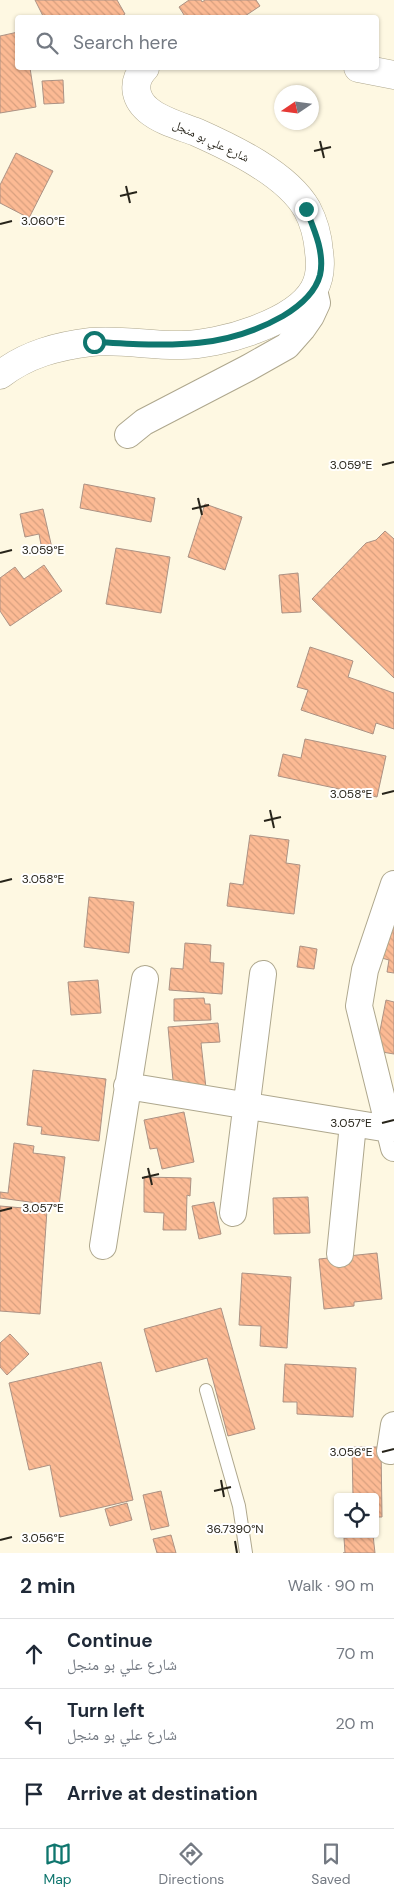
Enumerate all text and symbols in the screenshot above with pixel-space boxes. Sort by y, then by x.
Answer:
search box [15,15,379,70]
icon: search [33,29,61,57]
text: Search here [73,30,178,55]
north arrow [274,85,319,130]
street label: شارع علي بو منجل [169,116,252,168]
route end [295,198,318,221]
text: 3.060°E [21,213,65,229]
route start [83,331,106,354]
text: 3.059°E [330,457,373,473]
text: 3.059°E [22,542,65,558]
text: 3.058°E [330,786,373,802]
text: 3.058°E [22,871,65,887]
text: 3.057°E [330,1115,372,1131]
text: 3.057°E [22,1200,64,1216]
text: 3.056°E [330,1444,373,1460]
map controls [334,1493,379,1538]
button: locate [334,1493,379,1538]
text: 36.7390°N [206,1521,264,1537]
text: 3.056°E [22,1530,65,1546]
text: 2 min [20,1572,76,1600]
text: Walk · 90 m [288,1575,374,1596]
text: Continue [67,1628,153,1653]
icon: ahead [20,1640,48,1668]
text: 70 m [336,1643,374,1664]
text: شارع علي بو منجل [67,1654,177,1675]
text: Turn left [67,1698,145,1723]
icon: left [20,1710,48,1738]
text: 20 m [335,1713,374,1734]
text: شارع علي بو منجل [67,1724,177,1745]
icon: arrive [20,1780,48,1808]
text: Arrive at destination [67,1781,258,1806]
tab: Map [43,1840,72,1888]
tab: Directions [159,1840,224,1888]
tab: Saved [311,1840,351,1888]

